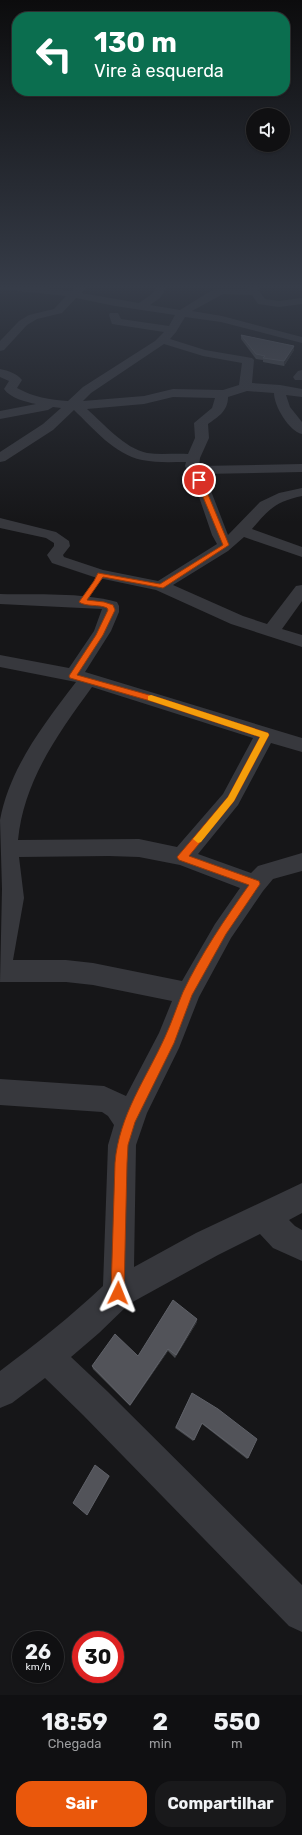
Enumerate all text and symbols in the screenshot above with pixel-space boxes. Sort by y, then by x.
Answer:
text: 130 m [94,26,177,59]
icon: left [28,28,80,80]
text: Vire à esquerda [94,60,224,82]
map controls [246,108,290,152]
button: sound [246,108,290,152]
pin [182,463,216,497]
icon: arrive [188,469,210,491]
position arrow [97,1272,139,1314]
speed limit sign: 30 [72,1631,124,1683]
text: 26 [25,1640,51,1664]
text: km/h [26,1661,50,1673]
text: 18:59 [42,1708,108,1736]
text: 2 [153,1708,168,1736]
text: 550 [213,1708,261,1736]
text: Chegada [48,1736,101,1751]
text: min [149,1736,172,1751]
text: m [231,1736,243,1751]
button: Sair [16,1781,147,1827]
button: Compartilhar [155,1781,286,1827]

